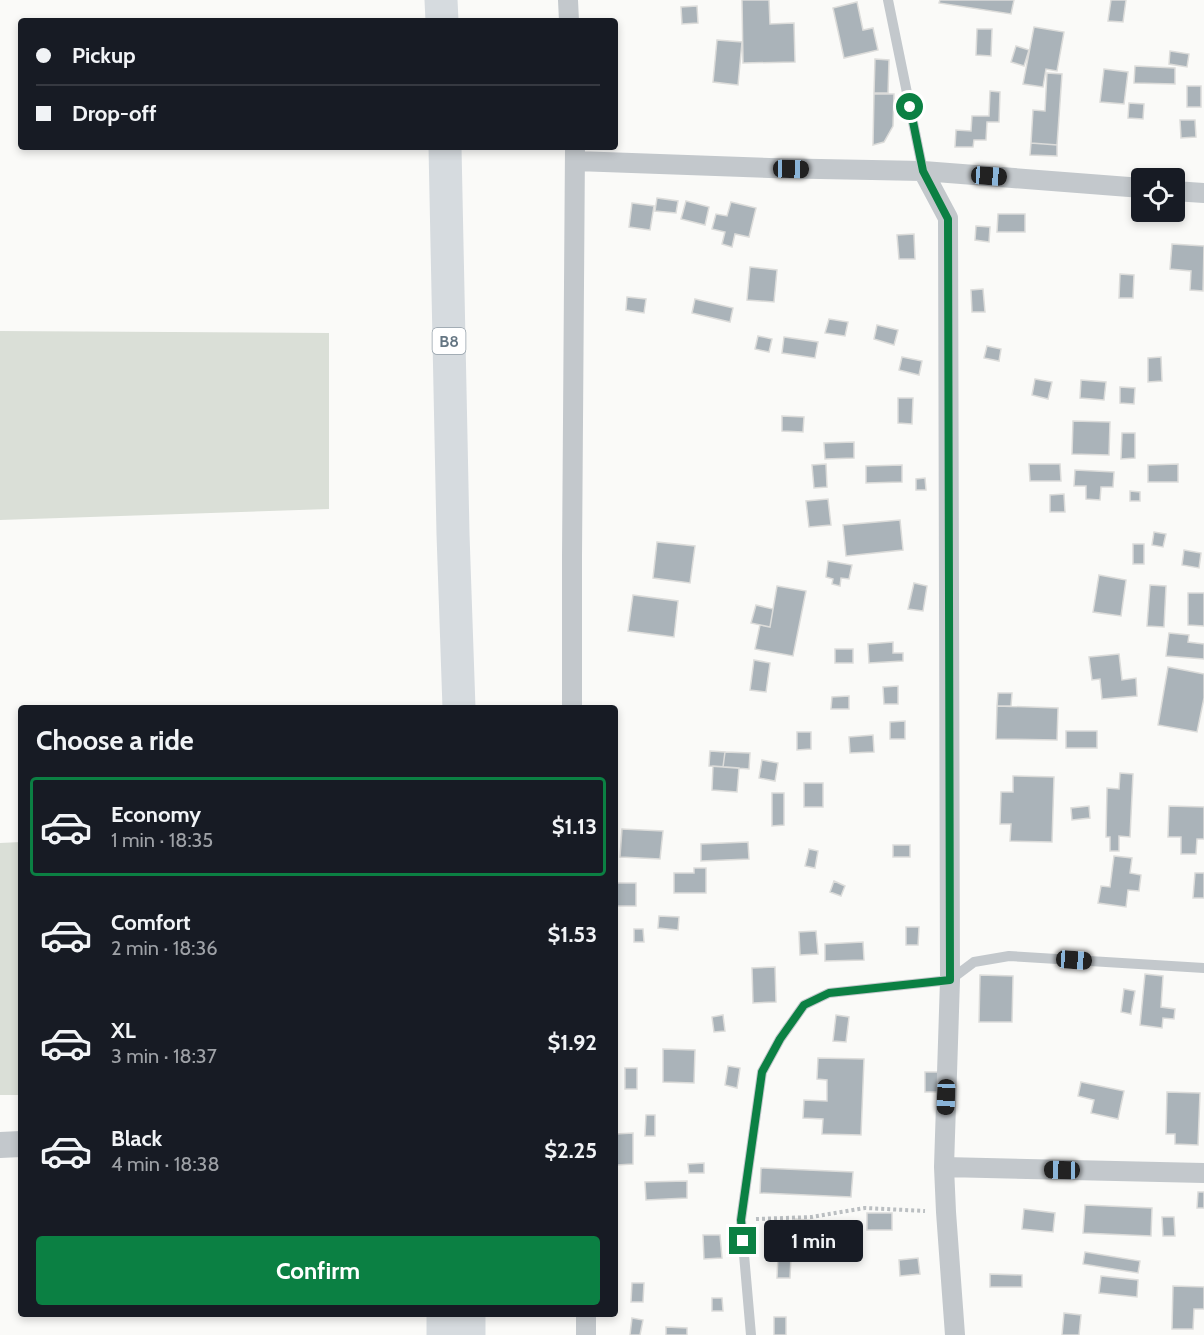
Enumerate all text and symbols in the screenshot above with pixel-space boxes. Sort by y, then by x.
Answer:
text: Pickup [72,42,136,69]
route start [896,93,923,120]
text: Drop-off [72,100,156,127]
car [773,160,809,178]
car [970,166,1008,186]
map controls [1131,168,1185,222]
button: locate [1131,168,1185,222]
road number: B8 [432,328,466,354]
text: Choose a ride [36,724,194,757]
icon: car [39,800,93,854]
text: Economy [111,801,201,828]
text: $1.13 [552,813,597,840]
text: 1 min · 18:35 [111,828,213,852]
icon: car [39,908,93,962]
text: Comfort [111,909,190,936]
text: $1.53 [548,921,597,948]
text: 2 min · 18:36 [111,936,218,960]
car [1055,950,1093,970]
icon: car [39,1016,93,1070]
text: XL [111,1017,136,1044]
text: $1.92 [548,1029,597,1056]
text: 3 min · 18:37 [111,1044,217,1068]
car [936,1079,956,1115]
icon: car [39,1124,93,1178]
text: Black [111,1125,162,1152]
text: $2.25 [544,1137,597,1164]
text: 4 min · 18:38 [111,1152,220,1176]
car [1044,1161,1080,1179]
callout: 1 min [764,1220,863,1262]
route end [729,1227,756,1254]
text: 1 min [791,1229,836,1253]
button: Confirm [36,1236,600,1305]

